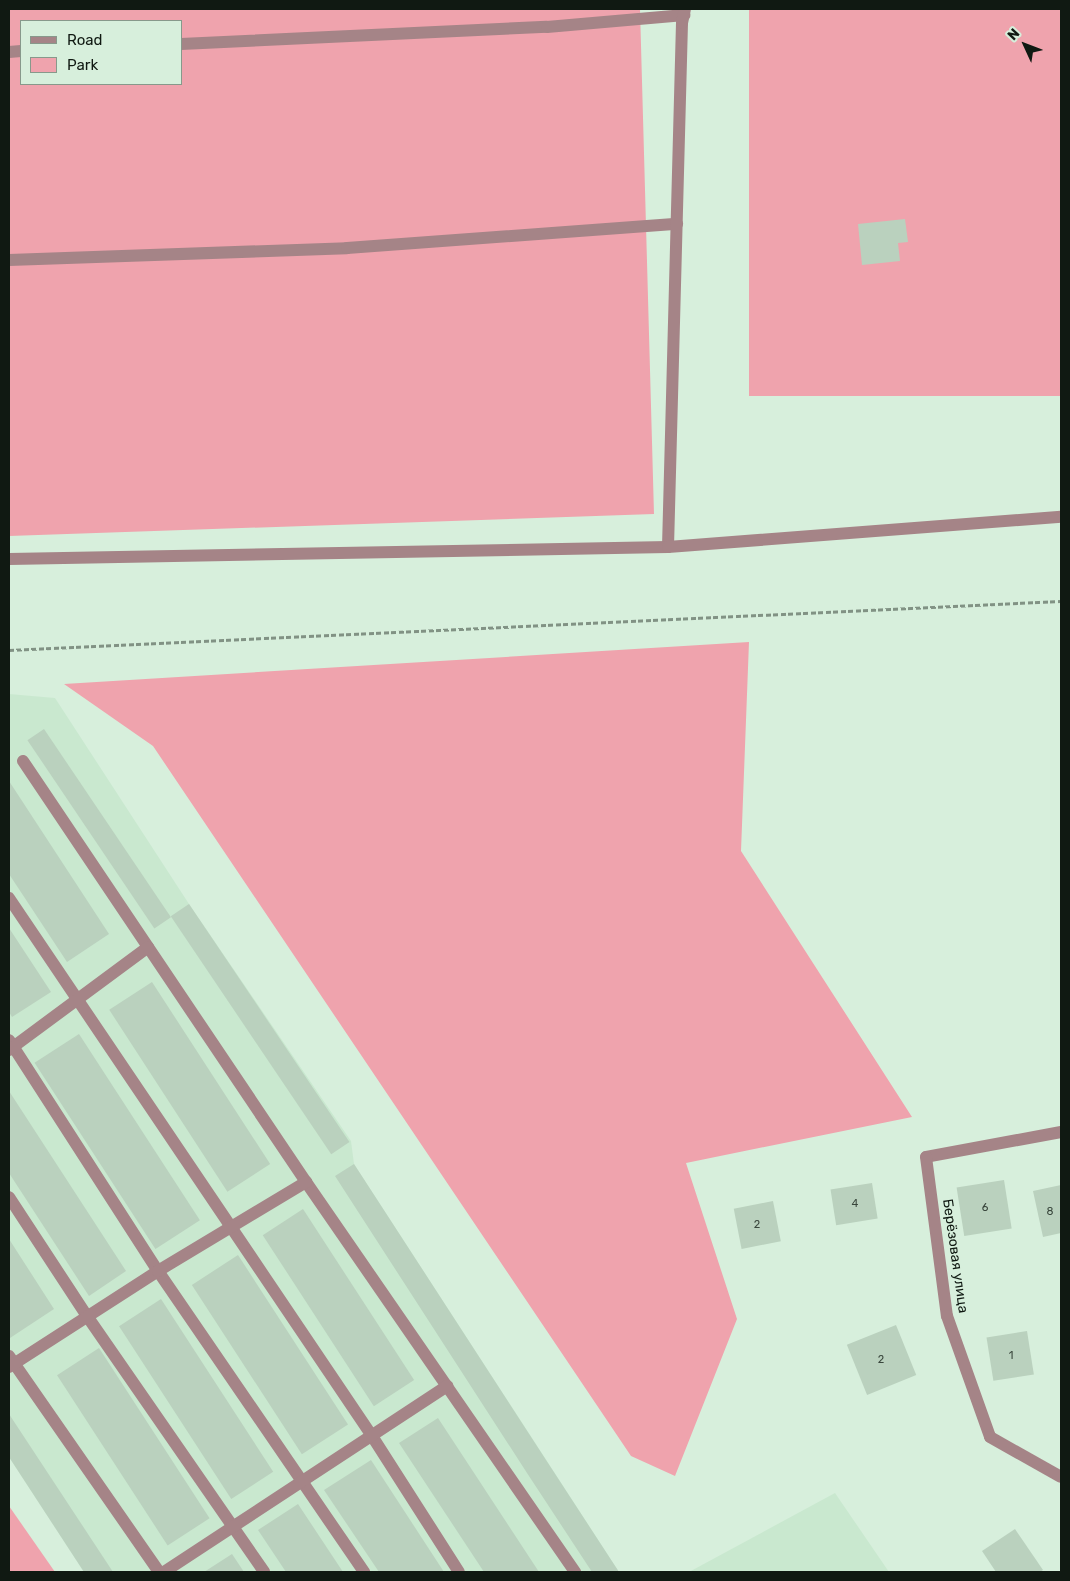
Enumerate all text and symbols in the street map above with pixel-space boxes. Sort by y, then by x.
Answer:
legend [20,20,182,85]
north arrow [1000,20,1050,70]
text: N [1004,25,1023,44]
text: Road [67,31,103,49]
text: Park [67,56,98,74]
house number: 4 [852,1197,858,1211]
street label: Берёзовая улица [939,1198,971,1314]
house number: 6 [982,1201,988,1215]
house number: 8 [1047,1205,1053,1219]
house number: 2 [754,1218,760,1232]
house number: 1 [1009,1349,1013,1363]
house number: 2 [878,1353,884,1367]

